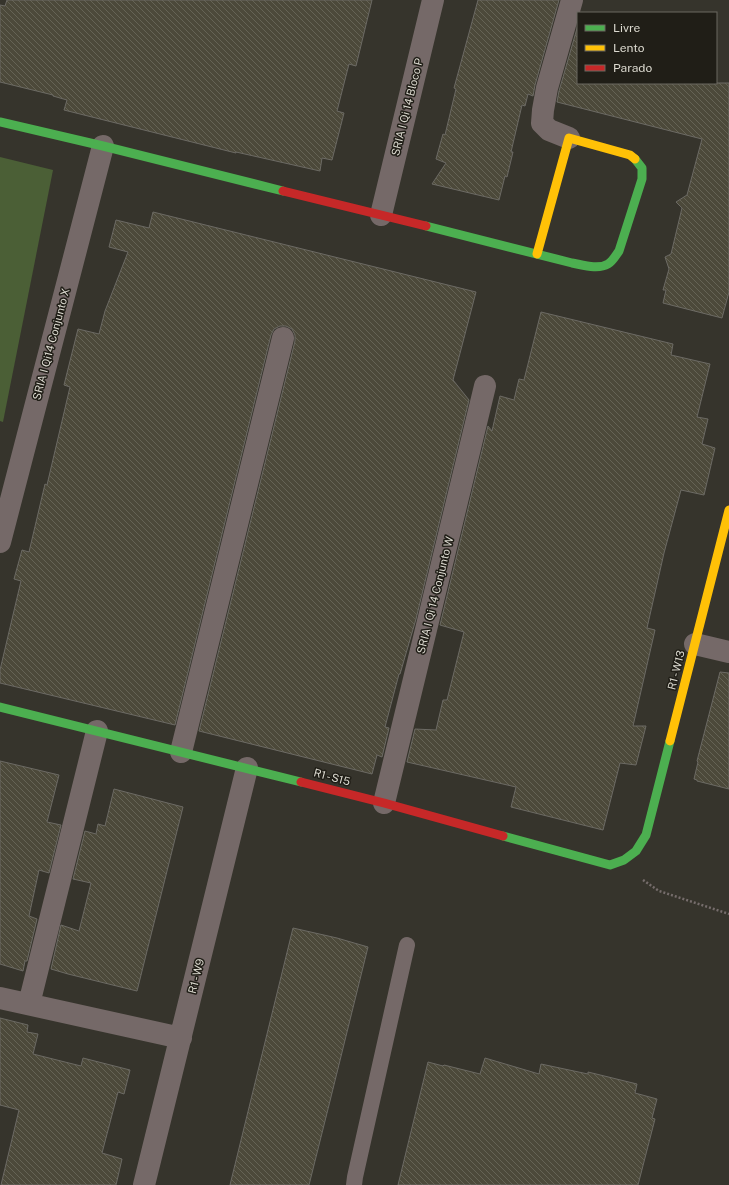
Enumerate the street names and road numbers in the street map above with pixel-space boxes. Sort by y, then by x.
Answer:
street label: SRIA I Qi 14 Bloco P [389,57,425,157]
street label: SRIA I Qi14 Conjunto X [30,286,72,401]
street label: SRIA I Qi 14 Conjunto W [415,535,456,655]
street label: R1 - W13 [665,649,687,691]
street label: R1 - S15 [312,766,352,788]
street label: R1 - W9 [186,957,206,995]

